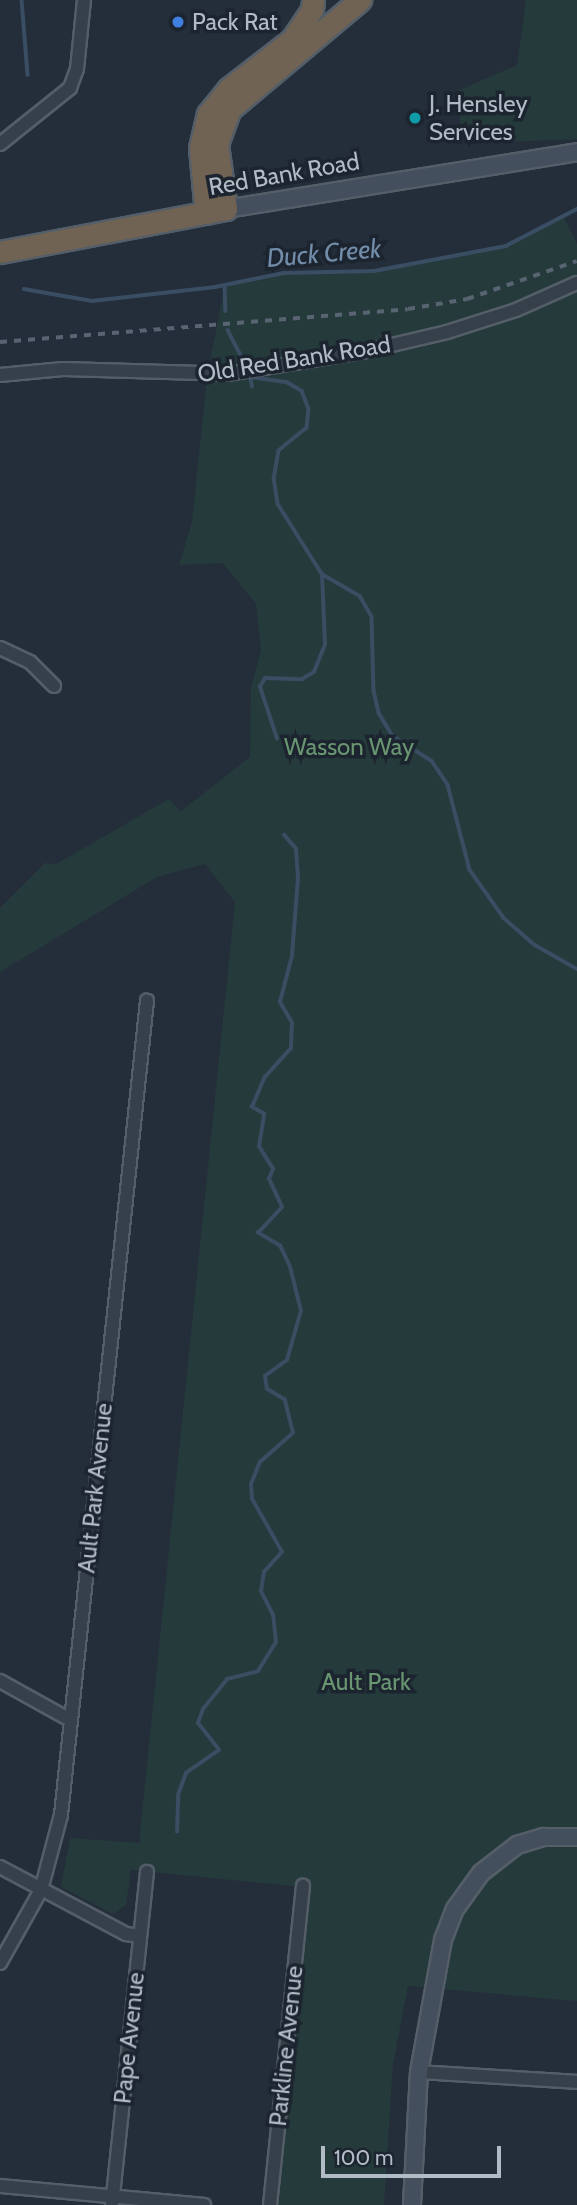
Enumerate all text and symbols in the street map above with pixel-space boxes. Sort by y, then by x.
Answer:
place label: Pack Rat [192,8,278,36]
marker: Pack Rat [170,14,186,30]
place label: J. Hensley Services [429,90,528,146]
marker: J. Hensley Services [407,110,423,126]
street label: Red Bank Road [206,147,362,201]
water label: Duck Creek [265,233,383,275]
street label: Old Red Bank Road [195,330,393,388]
park label: Wasson Way [284,733,414,761]
street label: Ault Park Avenue [72,1402,118,1574]
park label: Ault Park [321,1668,411,1696]
street label: Parkline Avenue [263,1964,309,2128]
street label: Pape Avenue [108,1971,150,2105]
scale bar [325,2132,505,2176]
text: 100 m [334,2145,393,2170]

